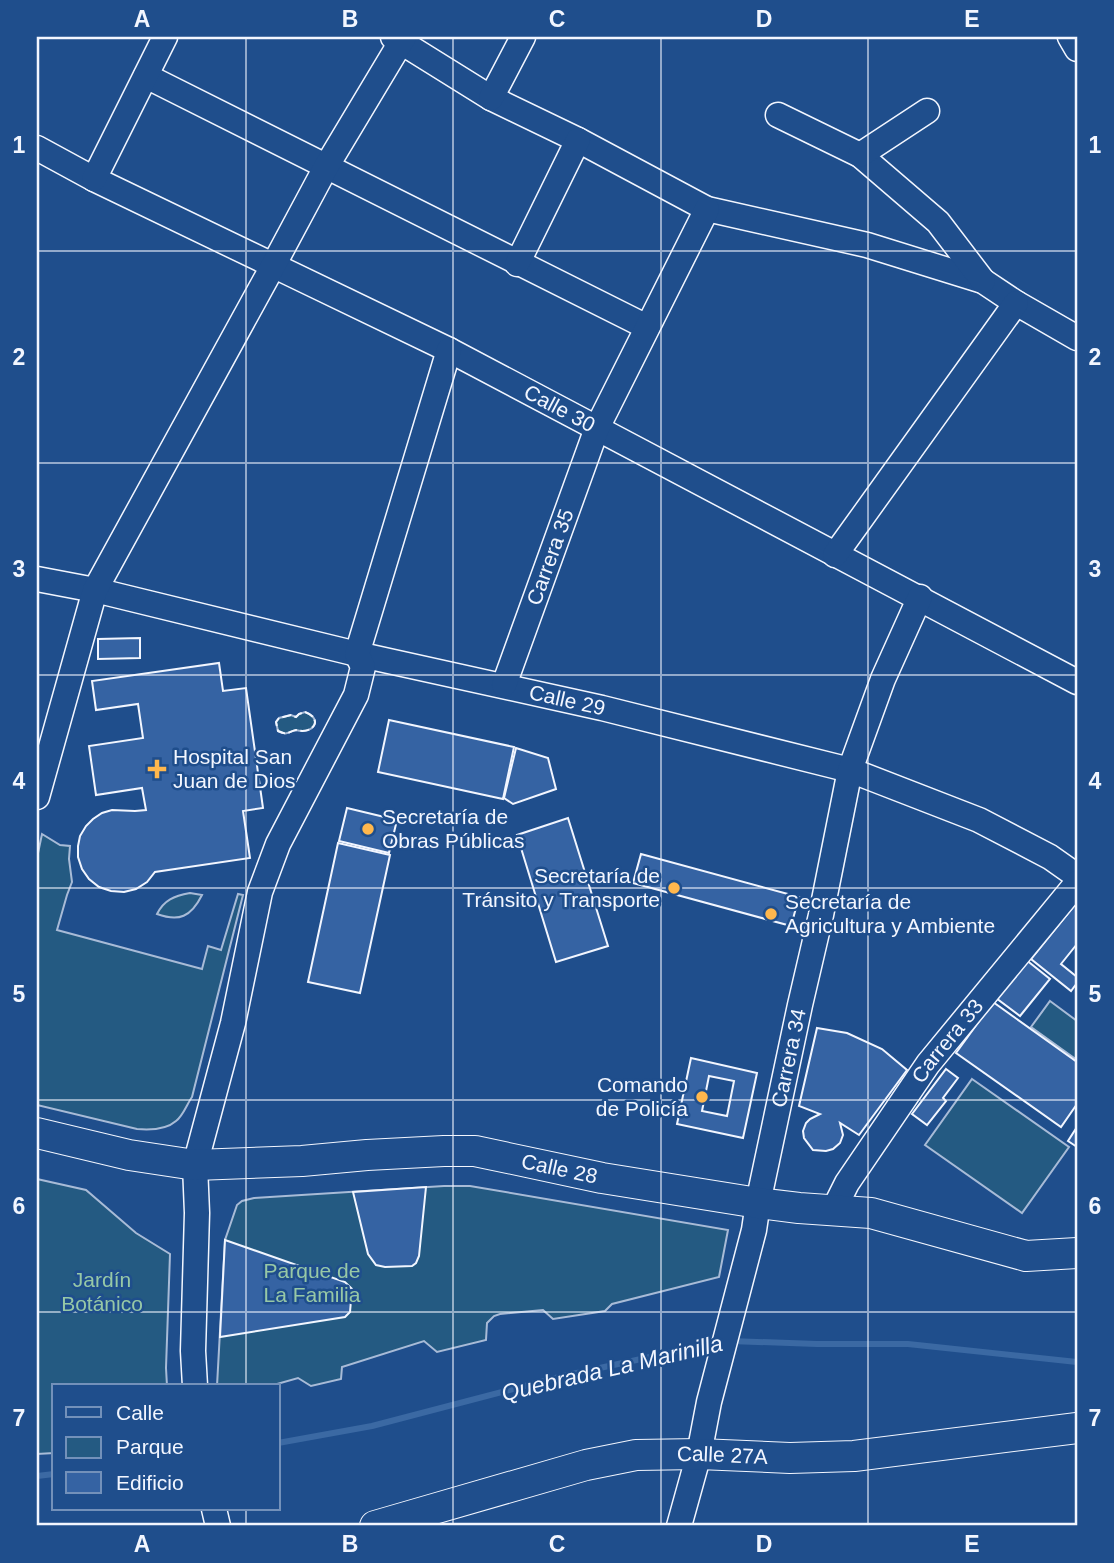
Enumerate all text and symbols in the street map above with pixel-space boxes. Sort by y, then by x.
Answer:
text: A [134,6,150,32]
text: B [342,6,358,32]
text: C [549,6,565,32]
text: D [756,6,772,32]
text: E [964,6,980,32]
text: 1 [13,132,26,158]
text: 1 [1089,132,1102,158]
text: 2 [13,344,25,370]
text: 2 [1089,344,1101,370]
street label: Calle 30 [520,380,599,436]
street label: Carrera 35 [522,506,578,608]
text: 3 [13,556,25,582]
text: 3 [1089,556,1101,582]
street label: Calle 29 [527,680,607,719]
place label: Hospital San Juan de Dios [173,745,296,792]
marker: Hospital San Juan de Dios [147,759,167,779]
text: 4 [13,768,26,794]
text: 4 [1089,768,1102,794]
place label: Secretaría de Obras Públicas [382,805,524,852]
marker: Secretaría de Obras Públicas [360,821,376,837]
place label: Secretaría de Tránsito y Transporte [462,864,660,911]
marker: Secretaría de Tránsito y Transporte [666,880,682,896]
place label: Secretaría de Agricultura y Ambiente [785,890,995,937]
marker: Secretaría de Agricultura y Ambiente [763,906,779,922]
text: 5 [13,981,26,1007]
text: 5 [1089,981,1102,1007]
street label: Carrera 33 [907,994,987,1087]
street label: Carrera 34 [767,1006,810,1109]
place label: Comando de Policía [596,1073,688,1120]
marker: Comando de Policía [694,1089,710,1105]
street label: Calle 28 [519,1149,600,1188]
text: 6 [13,1193,25,1219]
text: 6 [1089,1193,1101,1219]
park label: Parque de La Familia [264,1259,361,1306]
park label: Jardín Botánico [61,1268,143,1315]
water label: Quebrada La Marinilla [499,1330,725,1406]
legend [52,1384,280,1510]
text: Calle [116,1401,164,1424]
text: 7 [13,1405,25,1431]
text: 7 [1089,1405,1101,1431]
text: Parque [116,1435,184,1458]
street label: Calle 27A [677,1442,768,1468]
text: Edificio [116,1471,184,1494]
text: A [134,1531,150,1557]
text: B [342,1531,358,1557]
text: C [549,1531,565,1557]
text: D [756,1531,772,1557]
text: E [964,1531,980,1557]

